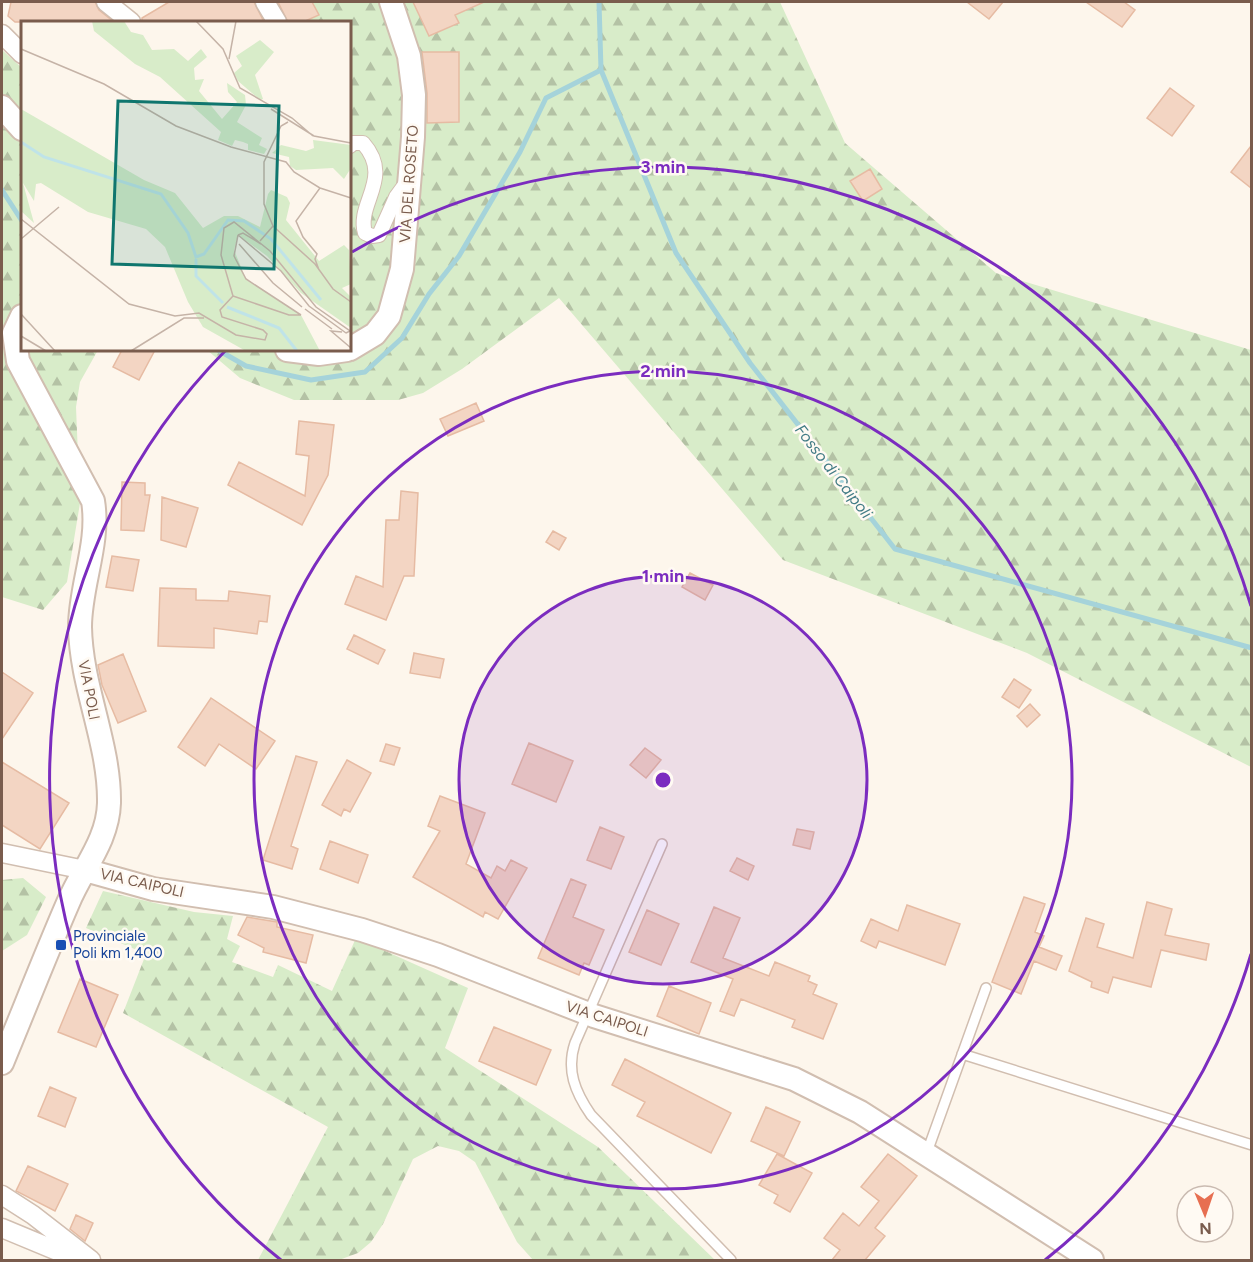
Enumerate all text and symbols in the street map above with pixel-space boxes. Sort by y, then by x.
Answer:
inset map [21,21,351,351]
street label: VIA DEL ROSETO [396,124,422,244]
text: 3 min [641,156,685,178]
text: 2 min [640,360,686,382]
water label: Fosso di Caipoli [791,421,876,522]
text: 1 min [642,565,684,587]
street label: VIA POLI [74,659,104,721]
centre of rings [653,770,673,790]
street label: VIA CAIPOLI [98,865,186,901]
place label: Provinciale Poli km 1,400 [73,927,163,962]
marker: Provinciale Poli km 1,400 [54,938,68,952]
street label: VIA CAIPOLI [564,997,650,1041]
north arrow [1175,1184,1235,1244]
text: N [1199,1219,1212,1238]

